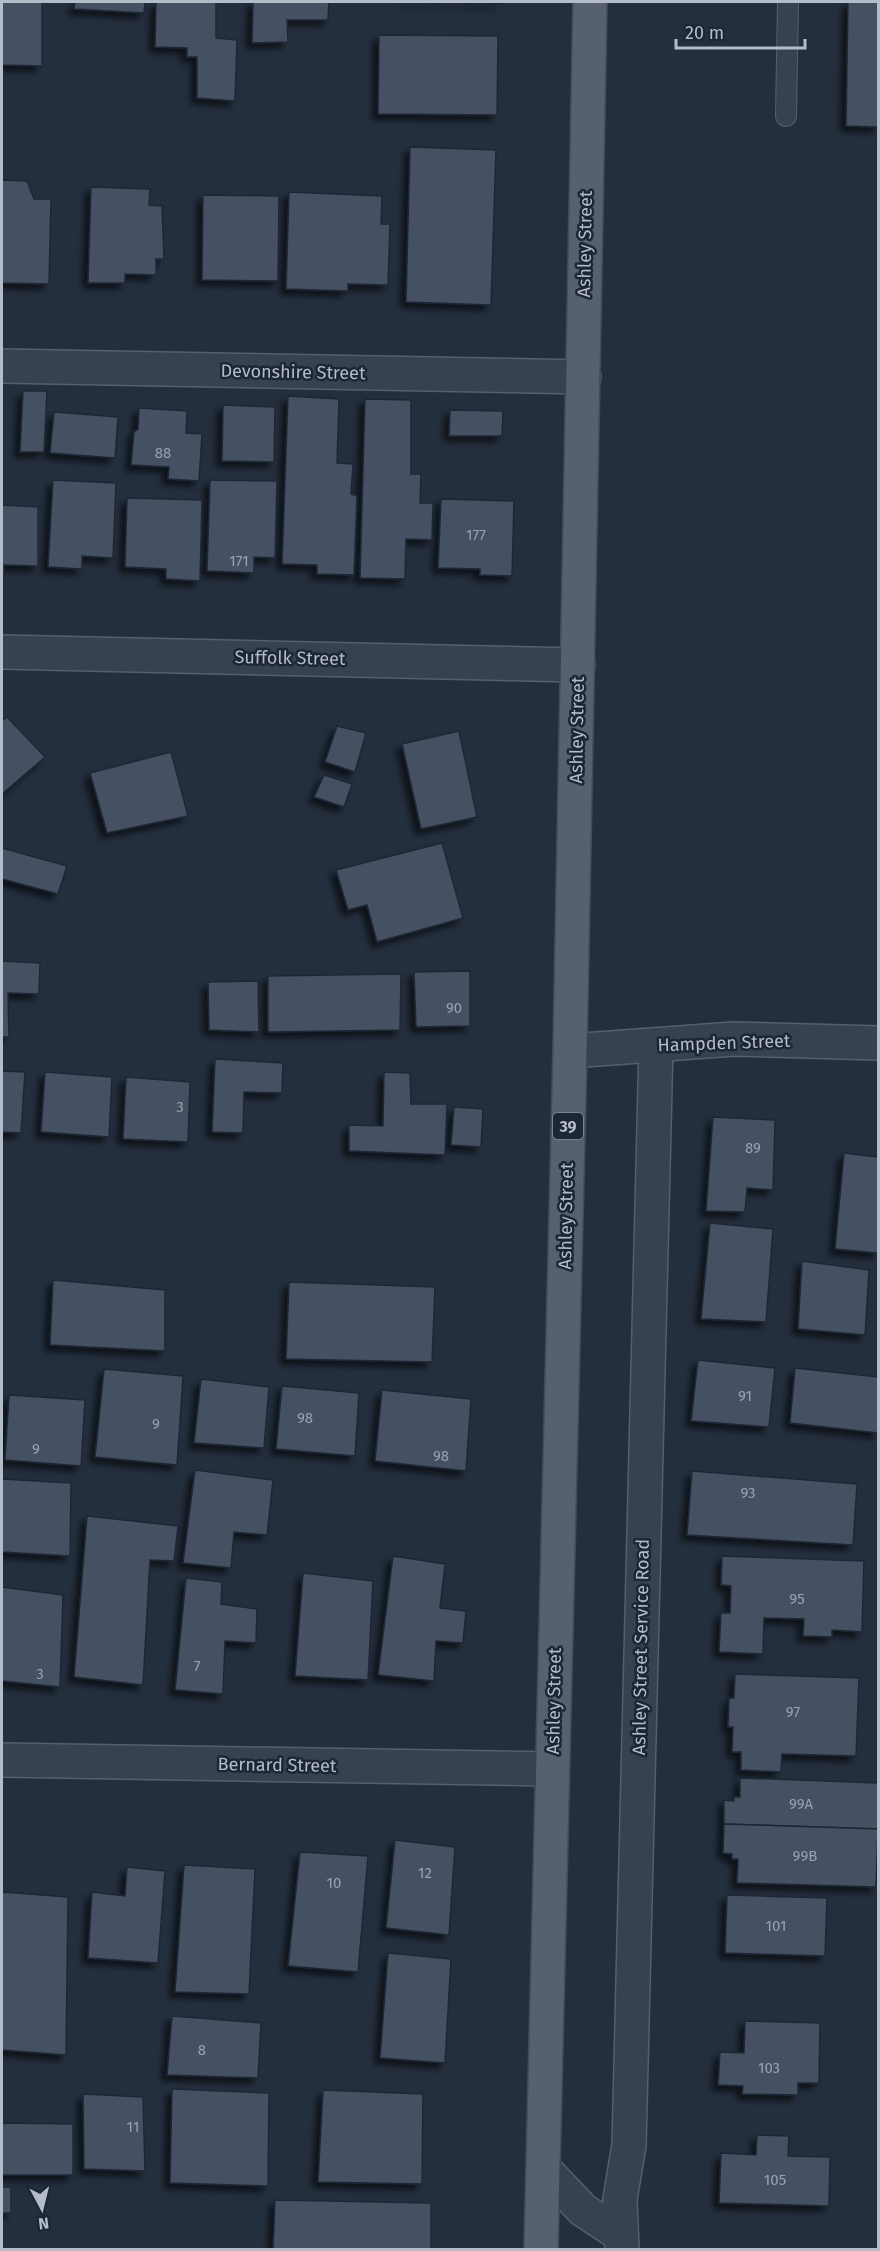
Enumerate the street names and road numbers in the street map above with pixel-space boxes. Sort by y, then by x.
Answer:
street label: Ashley Street [573,190,597,298]
street label: Devonshire Street [220,360,366,384]
street label: Suffolk Street [234,646,346,670]
street label: Ashley Street [565,676,589,784]
street label: Hampden Street [657,1030,791,1056]
road number: 39 [553,1113,583,1139]
street label: Ashley Street [554,1162,578,1270]
street label: Ashley Street Service Road [628,1539,654,1755]
street label: Ashley Street [542,1647,566,1755]
street label: Bernard Street [217,1753,337,1777]

